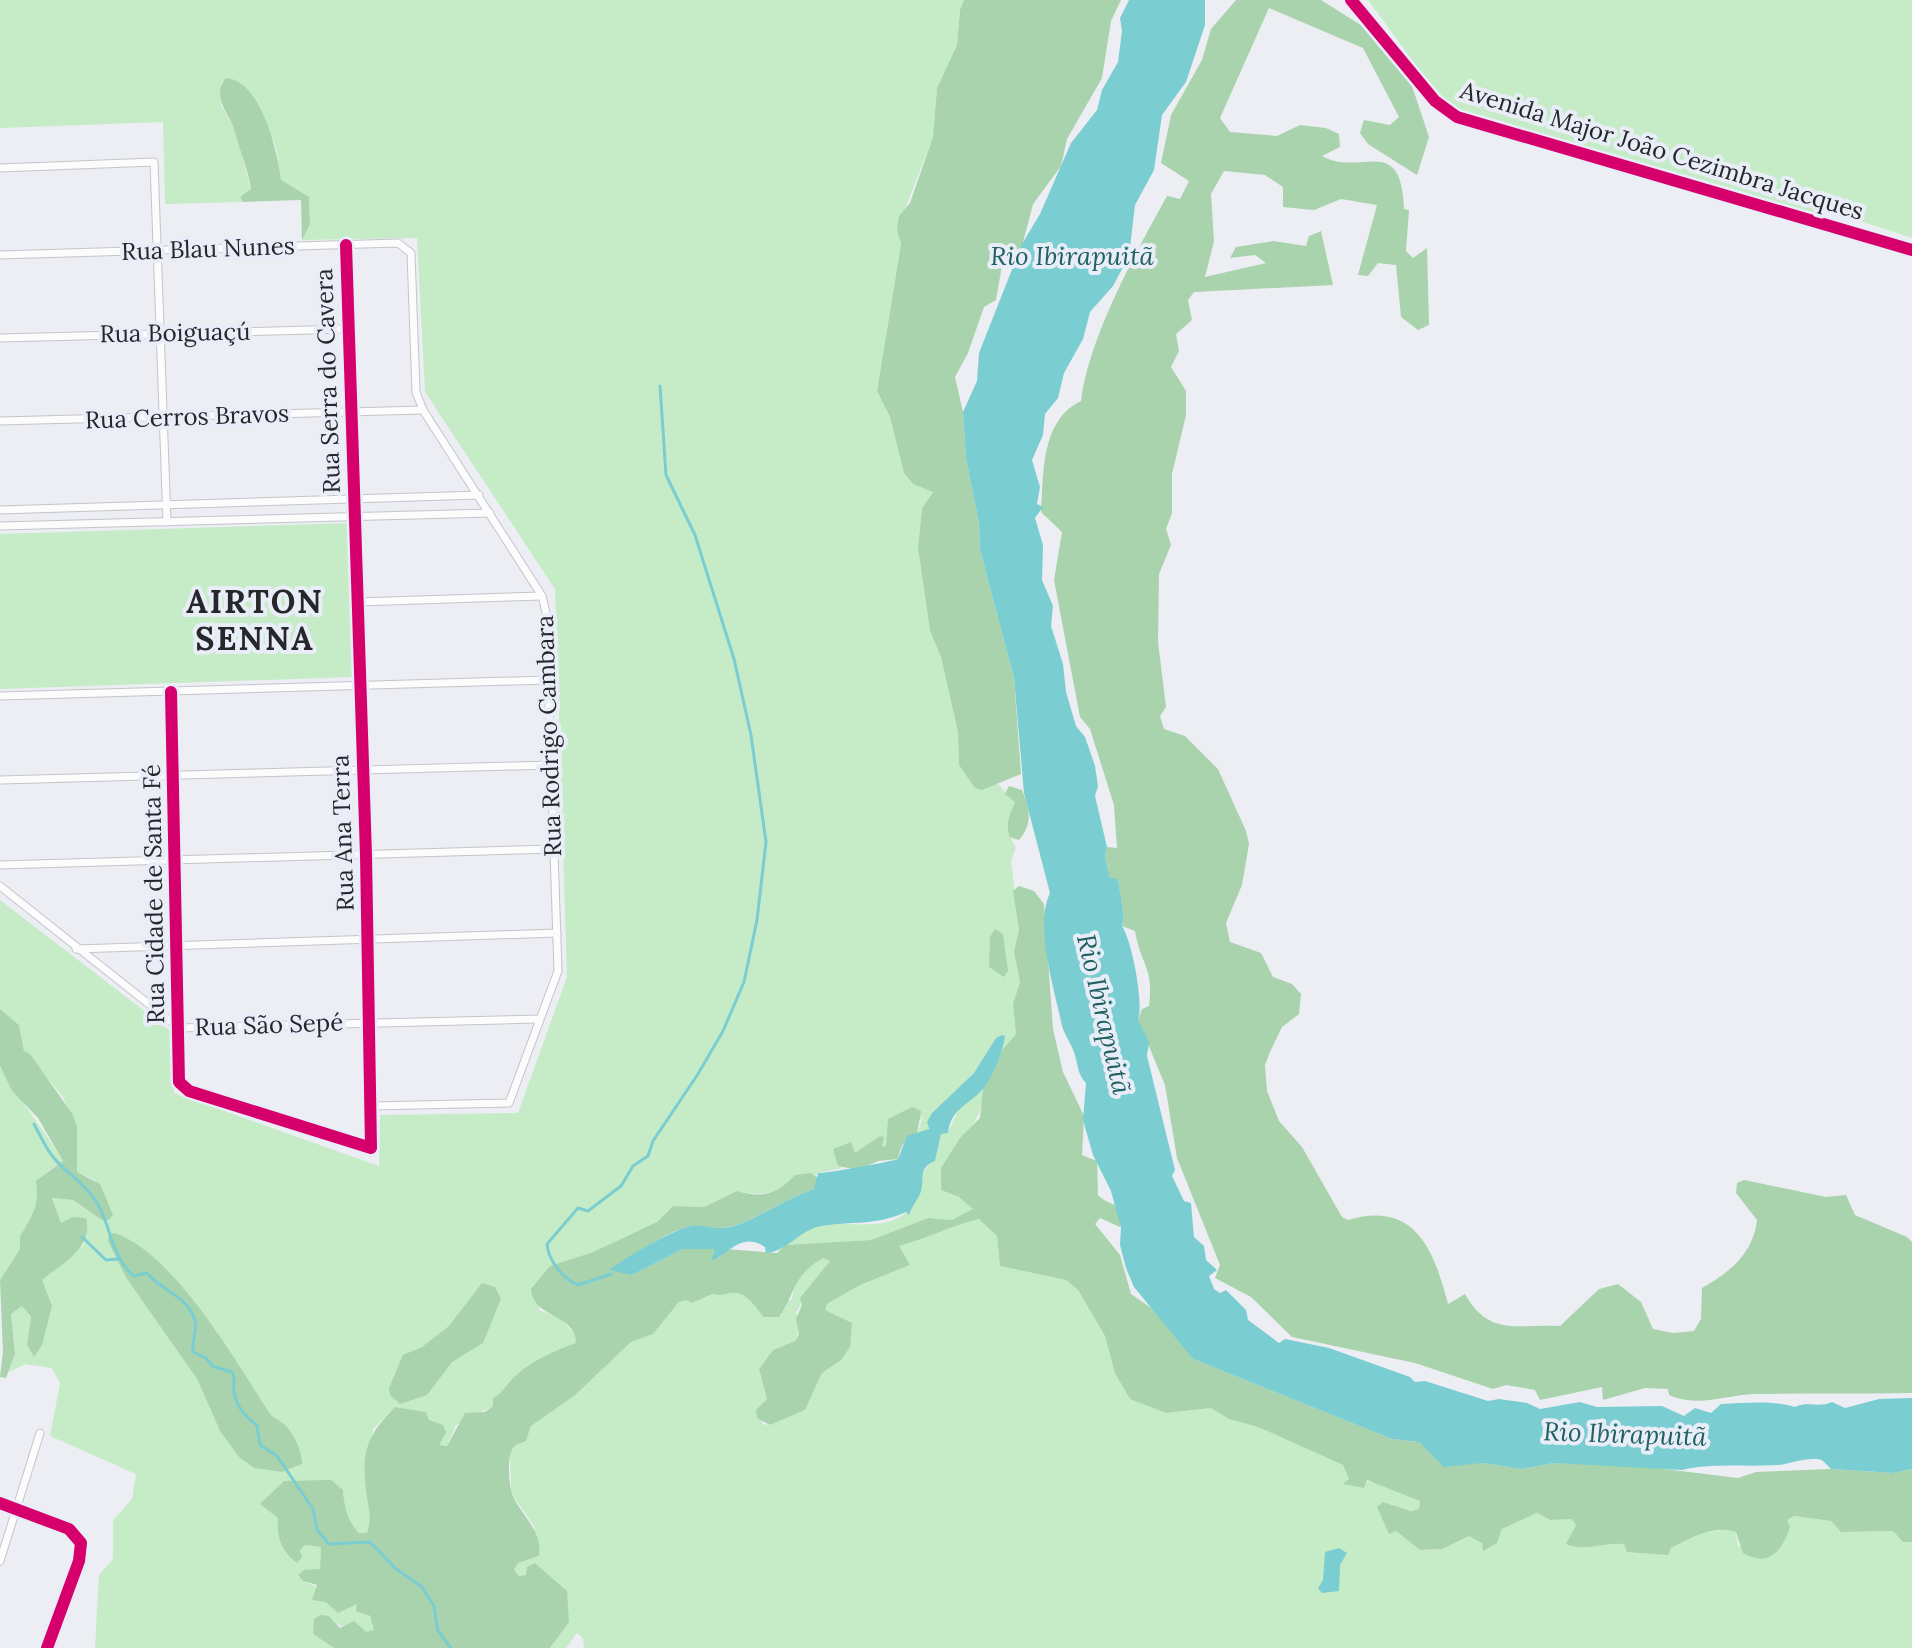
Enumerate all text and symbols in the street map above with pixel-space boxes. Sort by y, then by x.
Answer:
street label: Avenida Major João Cezimbra Jacques [1456,74,1867,227]
street label: Rua Blau Nunes [121,230,295,267]
water label: Rio Ibirapuitã [990,239,1154,272]
street label: Rua Serra do Cavera [308,268,347,494]
street label: Rua Boiguaçú [99,316,251,349]
street label: Rua Cerros Bravos [84,397,290,436]
district label: AIRTON SENNA [186,581,324,659]
street label: Rua Rodrigo Cambara [529,615,568,857]
street label: Rua Ana Terra [324,754,361,912]
street label: Rua Cidade de Santa Fé [136,764,171,1024]
water label: Rio Ibirapuitã [1070,931,1139,1098]
street label: Rua São Sepé [194,1006,344,1043]
water label: Rio Ibirapuitã [1543,1414,1708,1453]

